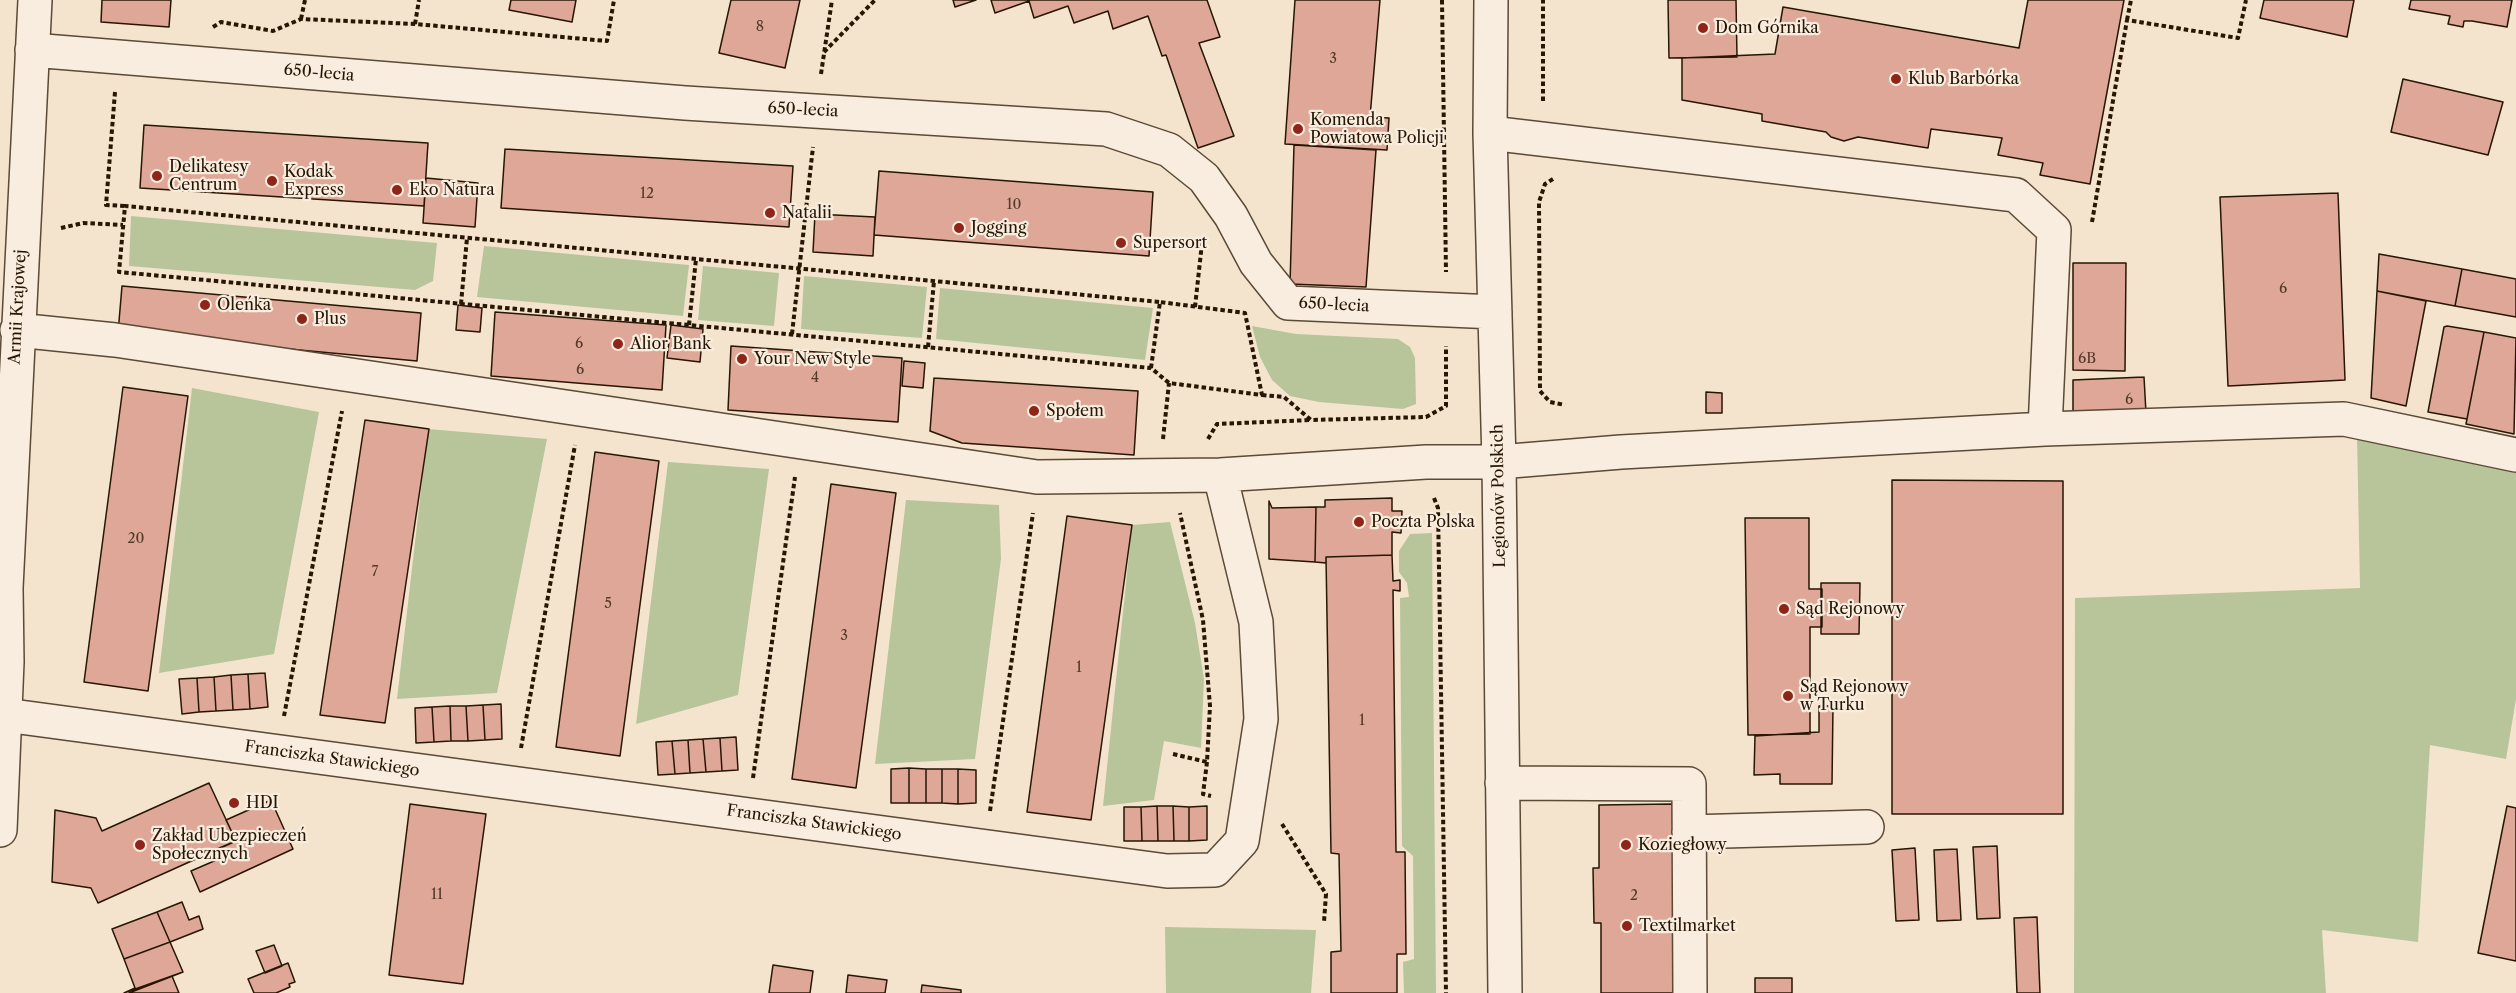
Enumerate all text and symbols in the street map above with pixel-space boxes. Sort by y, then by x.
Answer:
place label: Dom Górnika [1715,18,1819,38]
house number: 8 [756,19,764,35]
marker: Dom Górnika [1696,21,1710,35]
house number: 3 [1329,51,1337,67]
street label: 650-lecia [283,60,355,86]
place label: Klub Barbórka [1908,69,2019,89]
marker: Klub Barbórka [1889,72,1903,86]
street label: 650-lecia [767,99,839,121]
place label: Komenda Powiatowa Policji [1310,110,1444,148]
marker: Komenda Powiatowa Policji [1291,122,1305,136]
place label: Delikatesy Centrum [169,157,248,195]
place label: Kodak Express [284,162,344,200]
marker: Delikatesy Centrum [150,169,164,183]
marker: Kodak Express [265,174,279,188]
place label: Eko Natura [409,180,495,200]
marker: Eko Natura [390,183,404,197]
house number: 12 [640,186,654,202]
house number: 10 [1007,197,1021,213]
place label: Natalii [782,203,832,223]
marker: Natalii [763,206,777,220]
place label: Jogging [971,218,1026,238]
marker: Jogging [952,221,966,235]
place label: Supersort [1133,233,1207,253]
marker: Supersort [1114,236,1128,250]
street label: Armii Krajowej [5,249,31,365]
house number: 6 [2279,281,2287,297]
street label: 650-lecia [1298,294,1370,316]
place label: Oleńka [217,295,271,315]
marker: Oleńka [198,298,212,312]
place label: Plus [314,309,346,329]
marker: Plus [295,312,309,326]
place label: Alior Bank [630,334,711,354]
house number: 6 [575,336,583,352]
marker: Alior Bank [611,337,625,351]
place label: Your New Style [754,349,871,369]
house number: 6B [2078,351,2096,367]
marker: Your New Style [735,352,749,366]
house number: 6 [576,362,584,378]
house number: 4 [811,370,819,386]
house number: 6 [2125,392,2133,408]
place label: Społem [1046,401,1104,421]
marker: Społem [1027,404,1041,418]
street label: Legionów Polskich [1488,424,1510,568]
place label: Poczta Polska [1371,512,1475,532]
marker: Poczta Polska [1352,515,1366,529]
house number: 20 [128,531,144,547]
house number: 7 [372,564,378,580]
house number: 5 [604,596,612,612]
place label: Sąd Rejonowy [1796,599,1904,619]
marker: Sąd Rejonowy [1777,602,1791,616]
house number: 3 [840,628,848,644]
house number: 1 [1076,660,1082,676]
place label: Sąd Rejonowy w Turku [1800,677,1908,715]
marker: Sąd Rejonowy w Turku [1781,689,1795,703]
house number: 1 [1359,713,1365,729]
street label: Franciszka Stawickiego [243,737,421,781]
place label: HDI [246,793,279,813]
marker: HDI [227,796,241,810]
street label: Franciszka Stawickiego [725,801,903,845]
place label: Zakład Ubezpieczeń Społecznych [152,826,306,864]
place label: Koziegłowy [1638,835,1727,855]
marker: Zakład Ubezpieczeń Społecznych [133,838,147,852]
marker: Koziegłowy [1619,838,1633,852]
house number: 11 [431,887,443,903]
house number: 2 [1630,888,1638,904]
place label: Textilmarket [1639,916,1736,936]
marker: Textilmarket [1620,919,1634,933]

